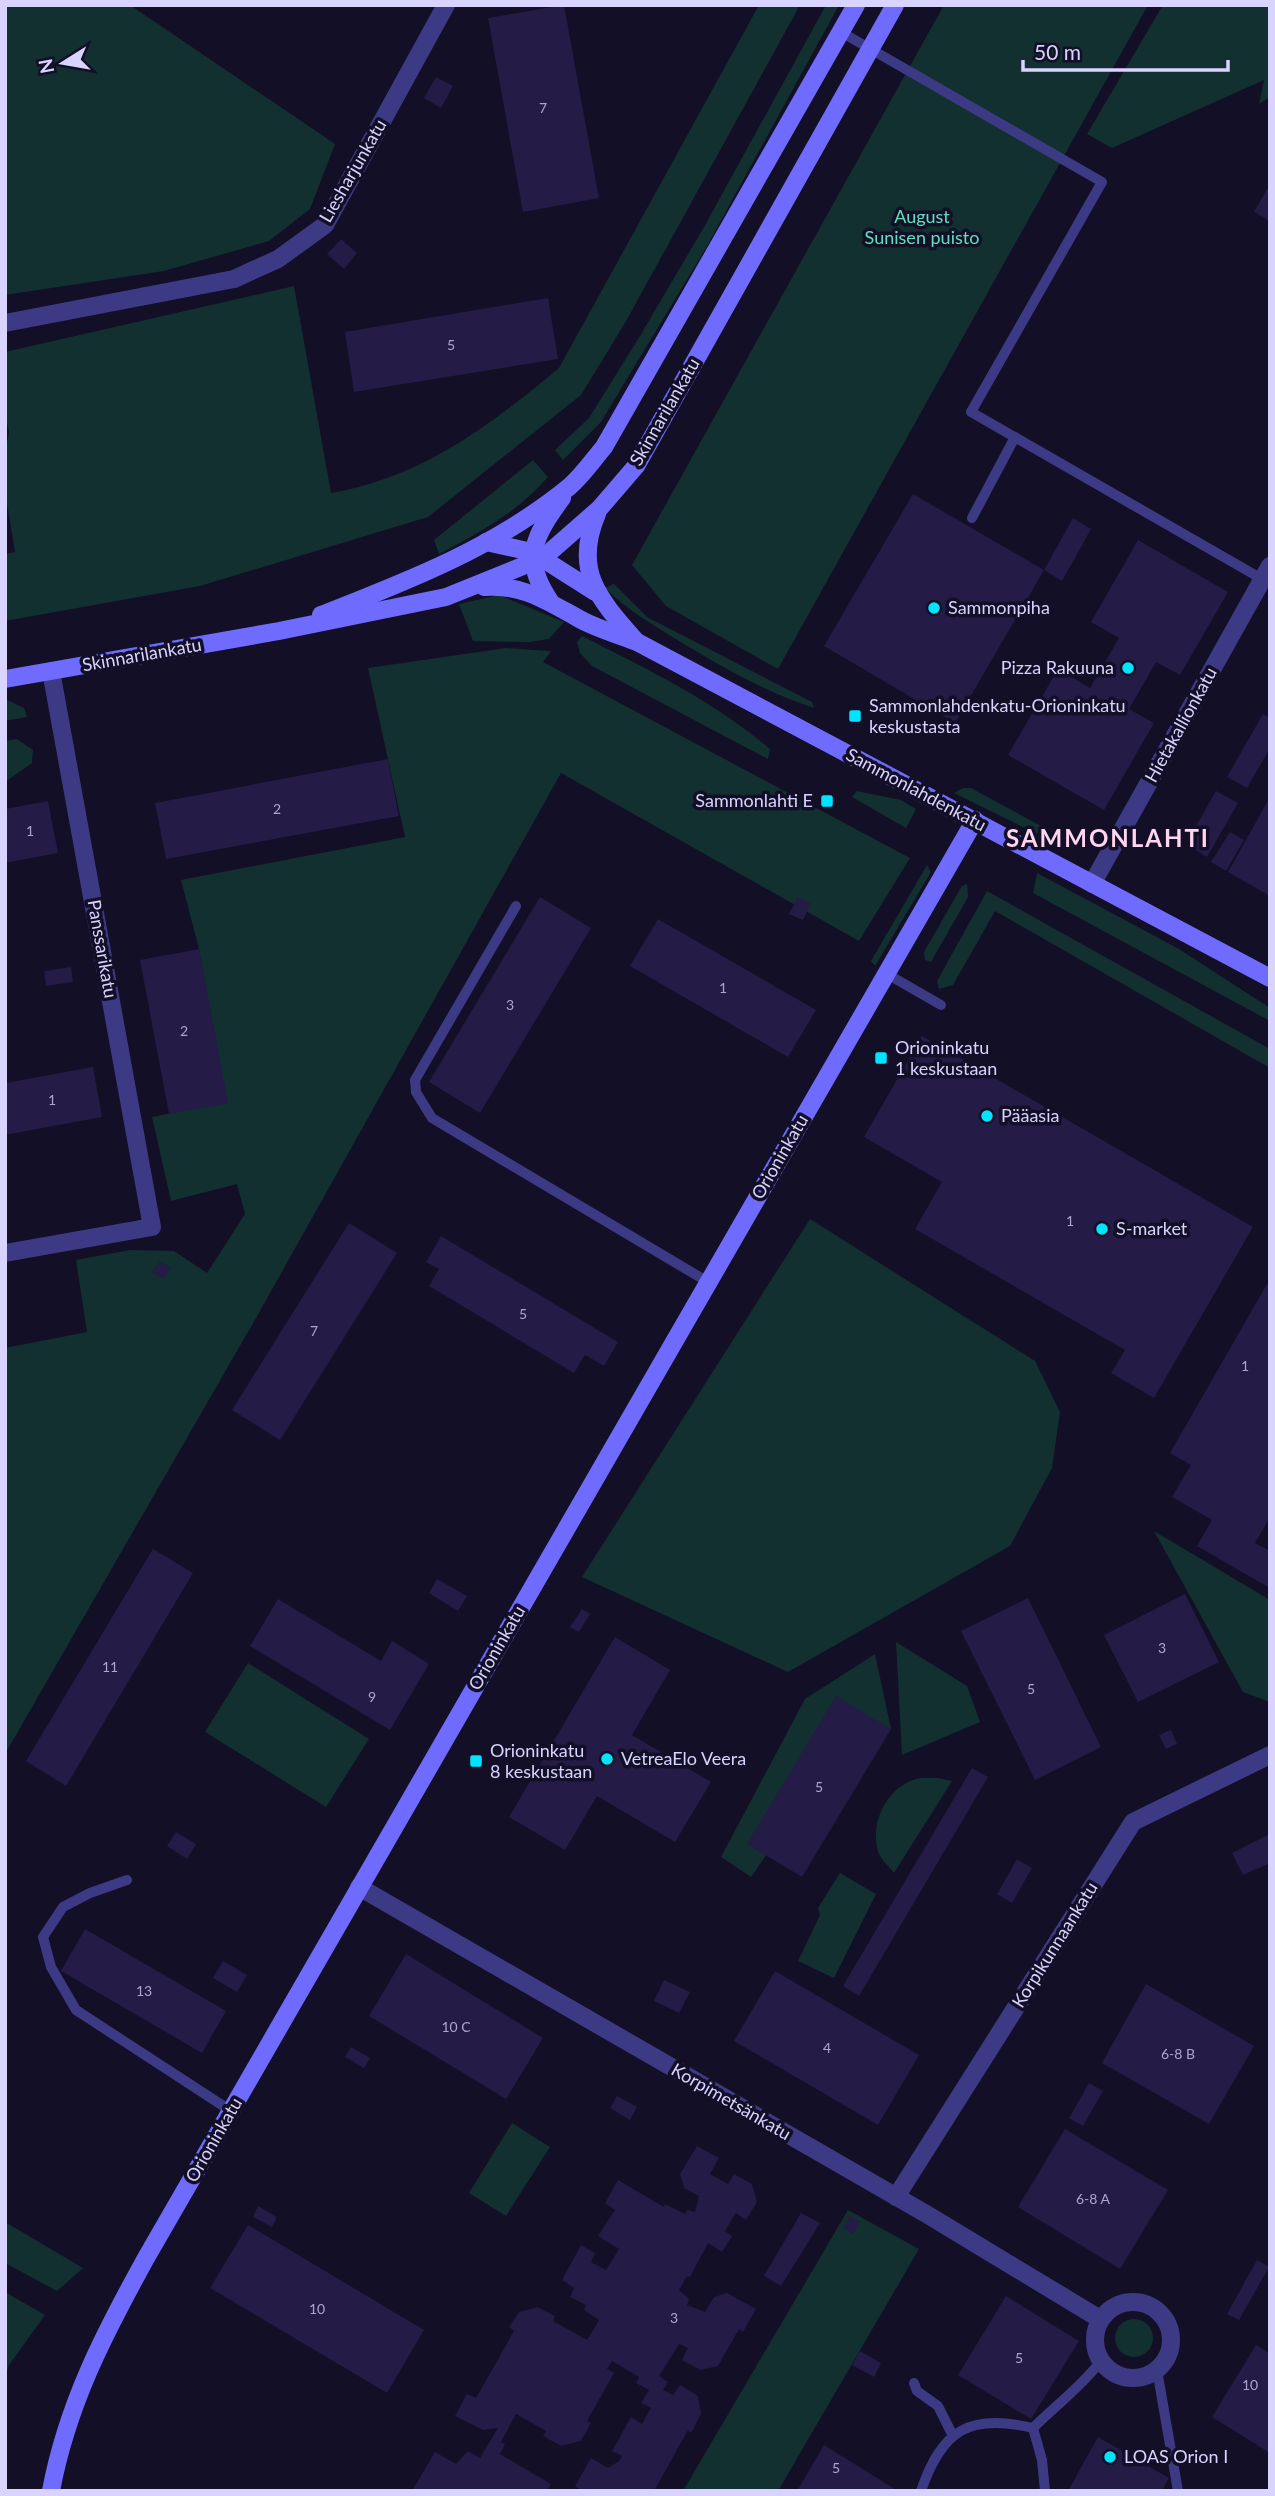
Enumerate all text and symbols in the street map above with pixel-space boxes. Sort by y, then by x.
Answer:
north arrow [28,28,98,98]
scale bar [1023,28,1228,72]
text: 50 m [1034,39,1081,64]
text: N [33,57,59,76]
house number: 7 [539,99,547,116]
street label: Liesharjunkatu [314,115,390,226]
park label: August Sunisen puisto [865,205,979,248]
house number: 5 [447,336,455,353]
street label: Skinnarilankatu [624,354,704,469]
place label: Sammonpiha [948,596,1050,618]
marker: Sammonpiha [926,600,942,616]
street label: Skinnarilankatu [80,633,203,675]
place label: Pizza Rakuuna [1001,656,1114,678]
marker: Pizza Rakuuna [1120,660,1136,676]
street label: Hietakallionkatu [1139,663,1221,786]
place label: Sammonlahdenkatu-Orioninkatu keskustasta [869,694,1126,737]
marker: Sammonlahdenkatu-Orioninkatu keskustasta [847,708,863,724]
street label: Sammonlahdenkatu [843,743,990,835]
place label: Sammonlahti E [695,789,813,811]
marker: Sammonlahti E [819,793,835,809]
house number: 2 [273,800,281,817]
house number: 1 [26,822,34,839]
district label: SAMMONLAHTI [1006,823,1210,852]
street label: Panssarikatu [84,898,122,1000]
house number: 1 [719,979,727,996]
house number: 3 [506,996,514,1013]
house number: 2 [180,1022,188,1039]
place label: Orioninkatu 1 keskustaan [895,1036,997,1079]
marker: Orioninkatu 1 keskustaan [873,1050,889,1066]
house number: 1 [48,1091,56,1108]
place label: Pääasia [1001,1104,1059,1126]
marker: Pääasia [979,1108,995,1124]
street label: Orioninkatu [746,1110,812,1203]
house number: 1 [1066,1212,1074,1229]
place label: S-market [1116,1217,1188,1239]
marker: S-market [1094,1221,1110,1237]
house number: 5 [519,1305,527,1322]
house number: 7 [310,1322,318,1339]
house number: 1 [1241,1357,1249,1374]
street label: Orioninkatu [463,1601,529,1694]
house number: 3 [1158,1639,1166,1656]
house number: 11 [102,1658,118,1675]
house number: 5 [1027,1680,1035,1697]
house number: 9 [368,1688,376,1705]
place label: Orioninkatu 8 keskustaan [490,1739,592,1782]
place label: VetreaElo Veera [621,1747,746,1769]
marker: VetreaElo Veera [599,1751,615,1767]
marker: Orioninkatu 8 keskustaan [468,1753,484,1769]
house number: 5 [815,1778,823,1795]
street label: Korpikunnaankatu [1007,1878,1102,2011]
house number: 13 [136,1982,152,1999]
house number: 10 C [441,2018,471,2035]
house number: 4 [823,2039,831,2056]
house number: 6-8 B [1161,2045,1195,2062]
street label: Korpimetsänkatu [668,2058,795,2144]
street label: Orioninkatu [180,2093,246,2186]
house number: 6-8 A [1076,2190,1111,2207]
house number: 10 [309,2300,325,2317]
house number: 3 [670,2309,678,2326]
house number: 5 [1015,2349,1023,2366]
house number: 10 [1242,2376,1258,2393]
place label: LOAS Orion I [1124,2445,1228,2467]
marker: LOAS Orion I [1102,2449,1118,2465]
house number: 5 [832,2459,840,2476]

